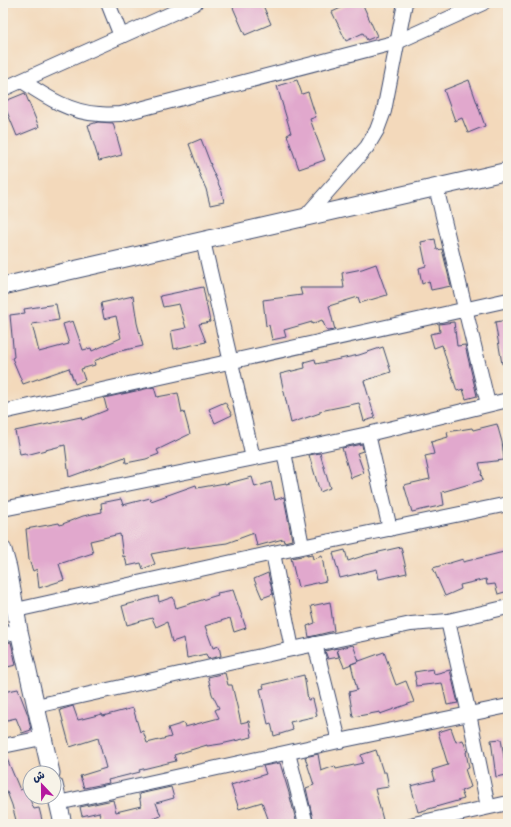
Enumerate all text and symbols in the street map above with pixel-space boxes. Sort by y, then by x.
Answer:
north arrow [22,765,62,805]
text: ش [29,765,47,785]

